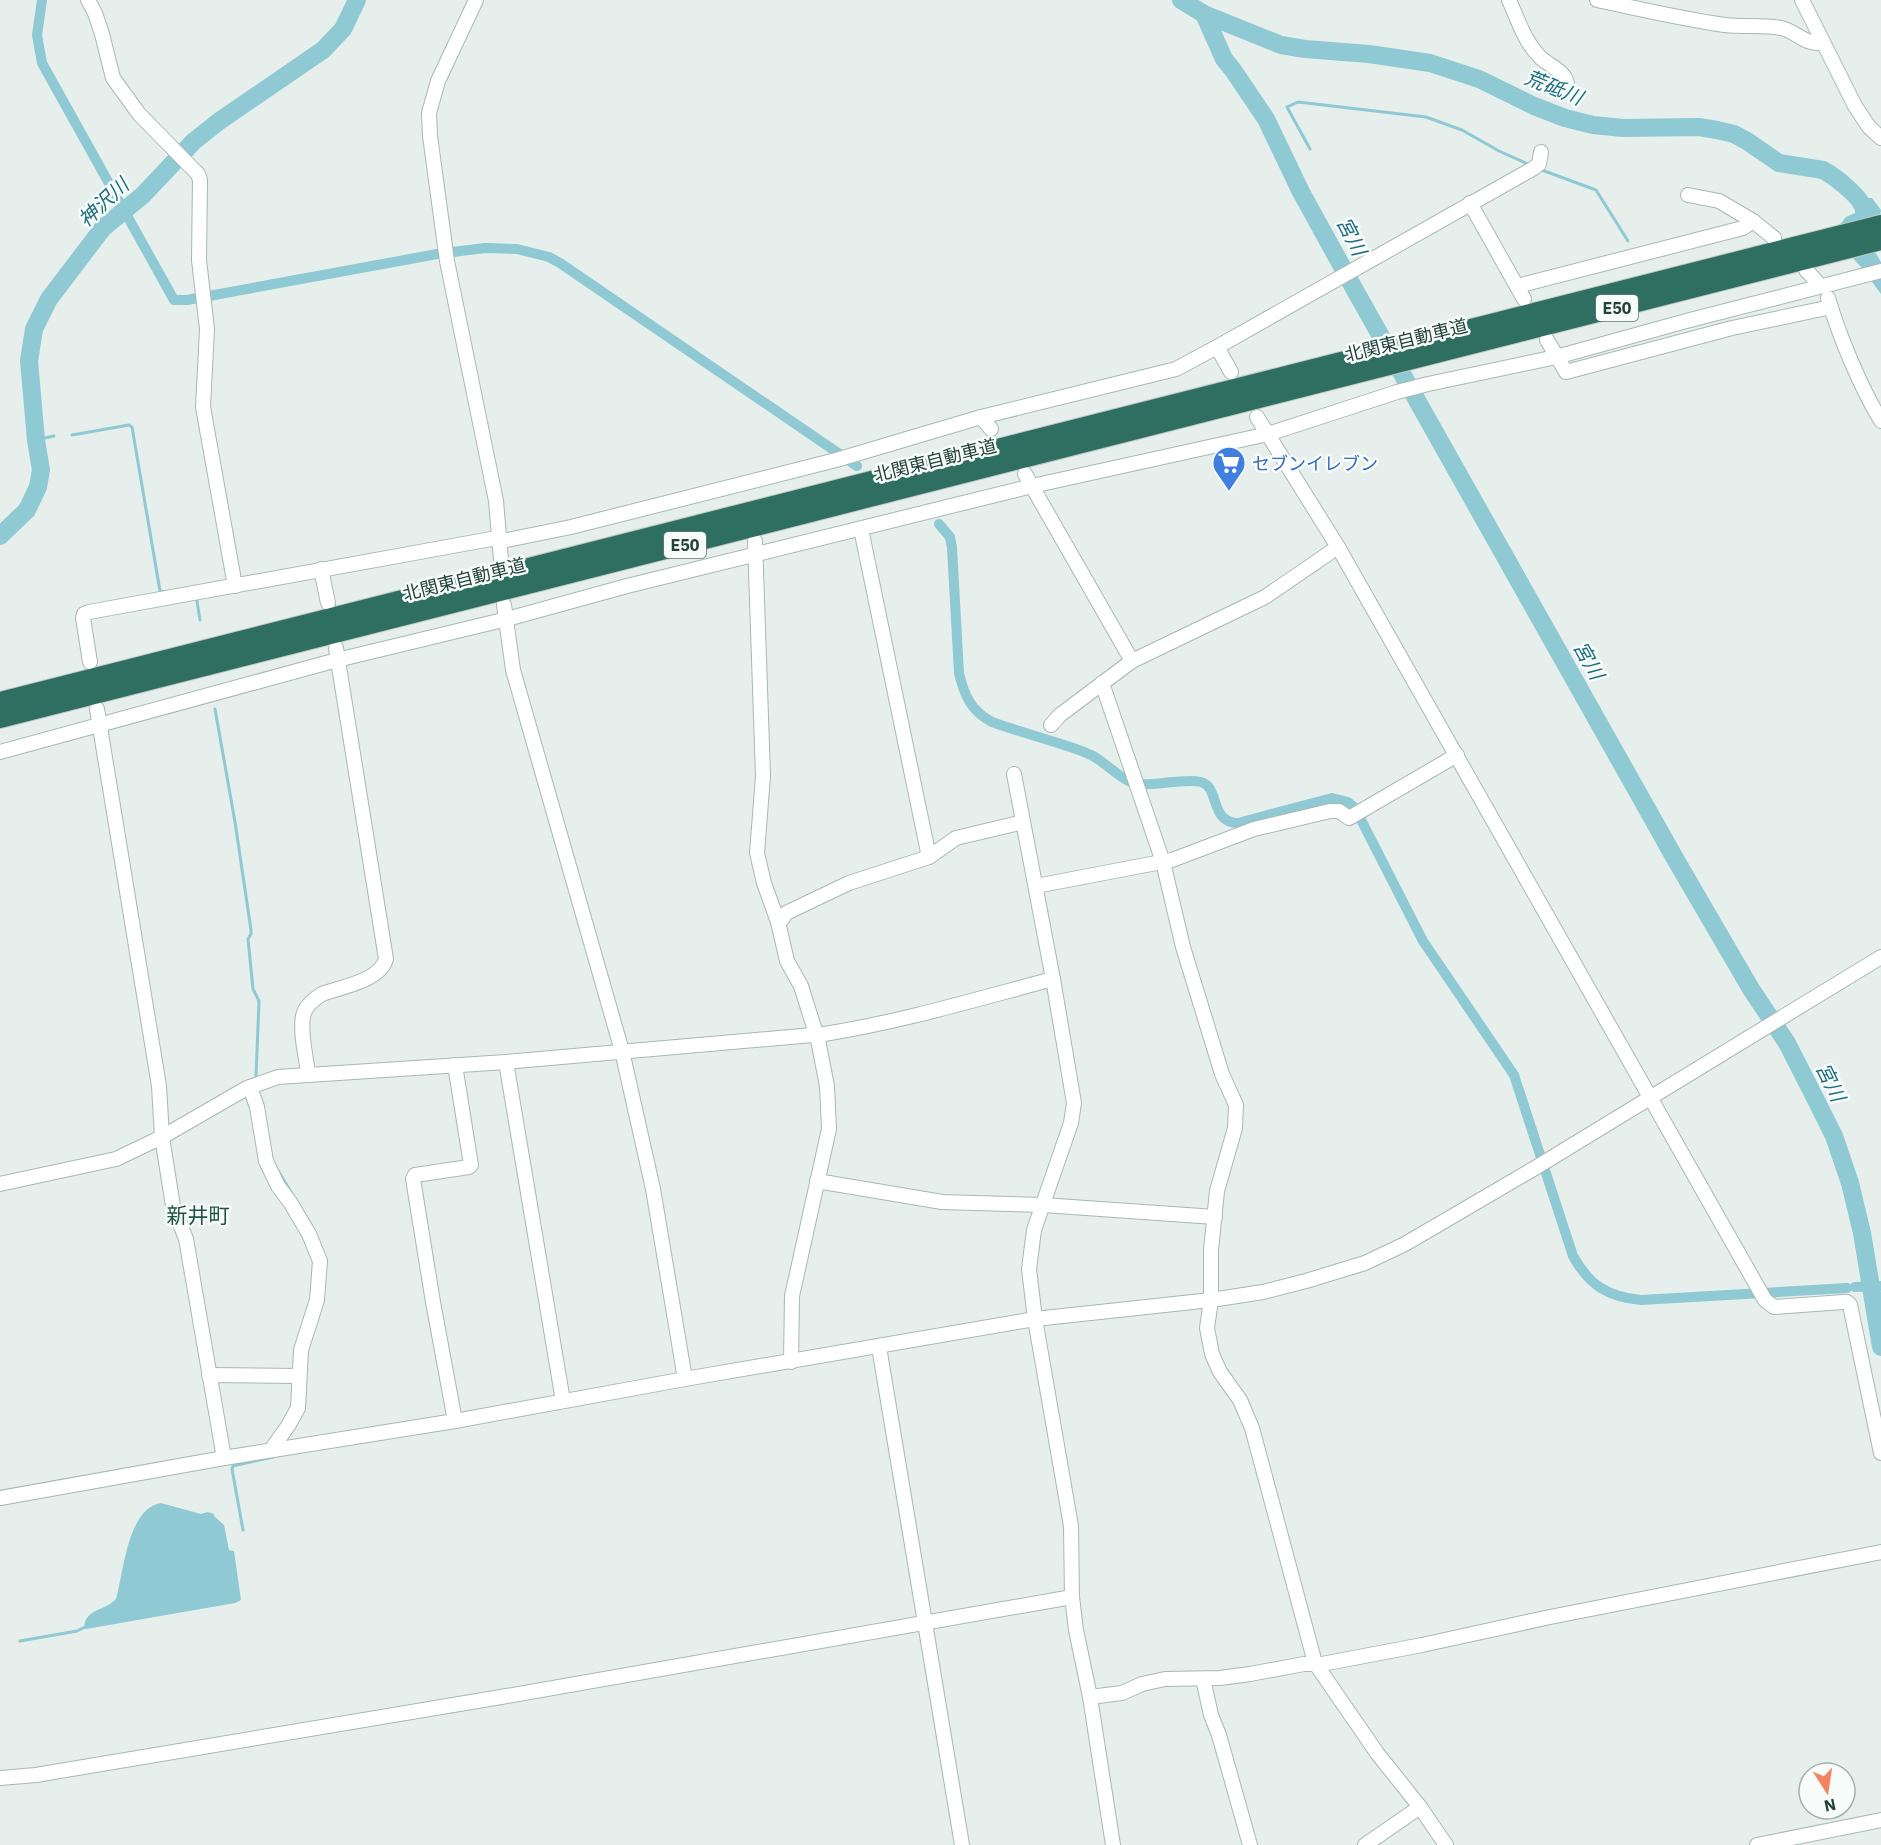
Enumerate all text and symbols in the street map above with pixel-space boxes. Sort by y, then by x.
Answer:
water label: 荒砥川 [1521,63,1589,112]
water label: 神沢川 [72,170,136,232]
water label: 宮川 [1331,212,1374,262]
road number: E50 [1596,295,1638,321]
street label: 北関東自動車道 [1342,314,1470,366]
street label: 北関東自動車道 [871,434,999,486]
supermarket icon: セブンイレブン [1211,445,1247,492]
place label: セブンイレブン [1252,452,1378,475]
road number: E50 [664,532,706,558]
street label: 北関東自動車道 [400,553,528,605]
water label: 宮川 [1567,636,1611,686]
water label: 宮川 [1810,1058,1853,1108]
district label: 新井町 [167,1201,230,1229]
north arrow [1797,1761,1857,1821]
text: N [1822,1795,1838,1817]

